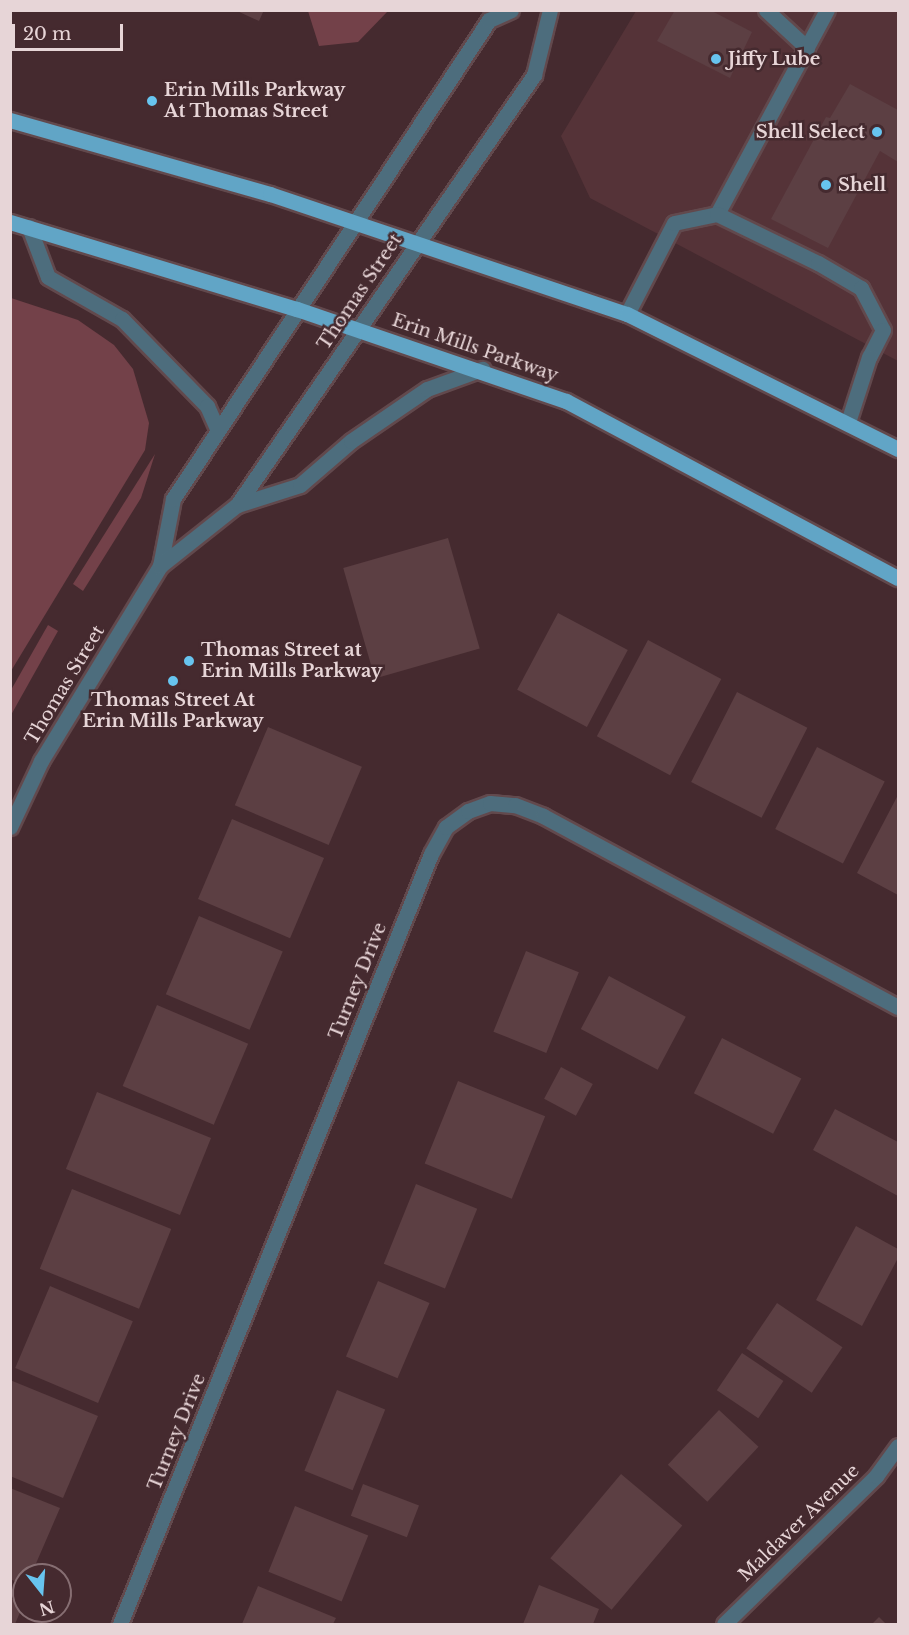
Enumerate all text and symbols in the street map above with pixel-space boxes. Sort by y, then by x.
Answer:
scale bar [15,12,126,50]
text: 20 m [23,23,71,45]
place label: Jiffy Lube [728,48,821,70]
marker: Jiffy Lube [709,52,723,66]
place label: Erin Mills Parkway At Thomas Street [164,80,345,122]
marker: Erin Mills Parkway At Thomas Street [145,94,159,108]
place label: Shell Select [756,121,865,143]
marker: Shell Select [870,125,884,139]
place label: Shell [838,174,886,196]
marker: Shell [819,178,833,192]
street label: Thomas Street [313,230,407,354]
street label: Erin Mills Parkway [389,309,561,387]
street label: Thomas Street [21,621,109,749]
place label: Thomas Street at Erin Mills Parkway [201,640,382,682]
marker: Thomas Street at Erin Mills Parkway [182,654,196,668]
marker: Thomas Street At Erin Mills Parkway [166,674,180,688]
place label: Thomas Street At Erin Mills Parkway [82,690,264,732]
street label: Turney Drive [325,919,391,1043]
street label: Turney Drive [144,1370,210,1494]
street label: Maldaver Avenue [734,1460,864,1586]
north arrow [12,1563,72,1623]
text: N [37,1597,57,1620]

